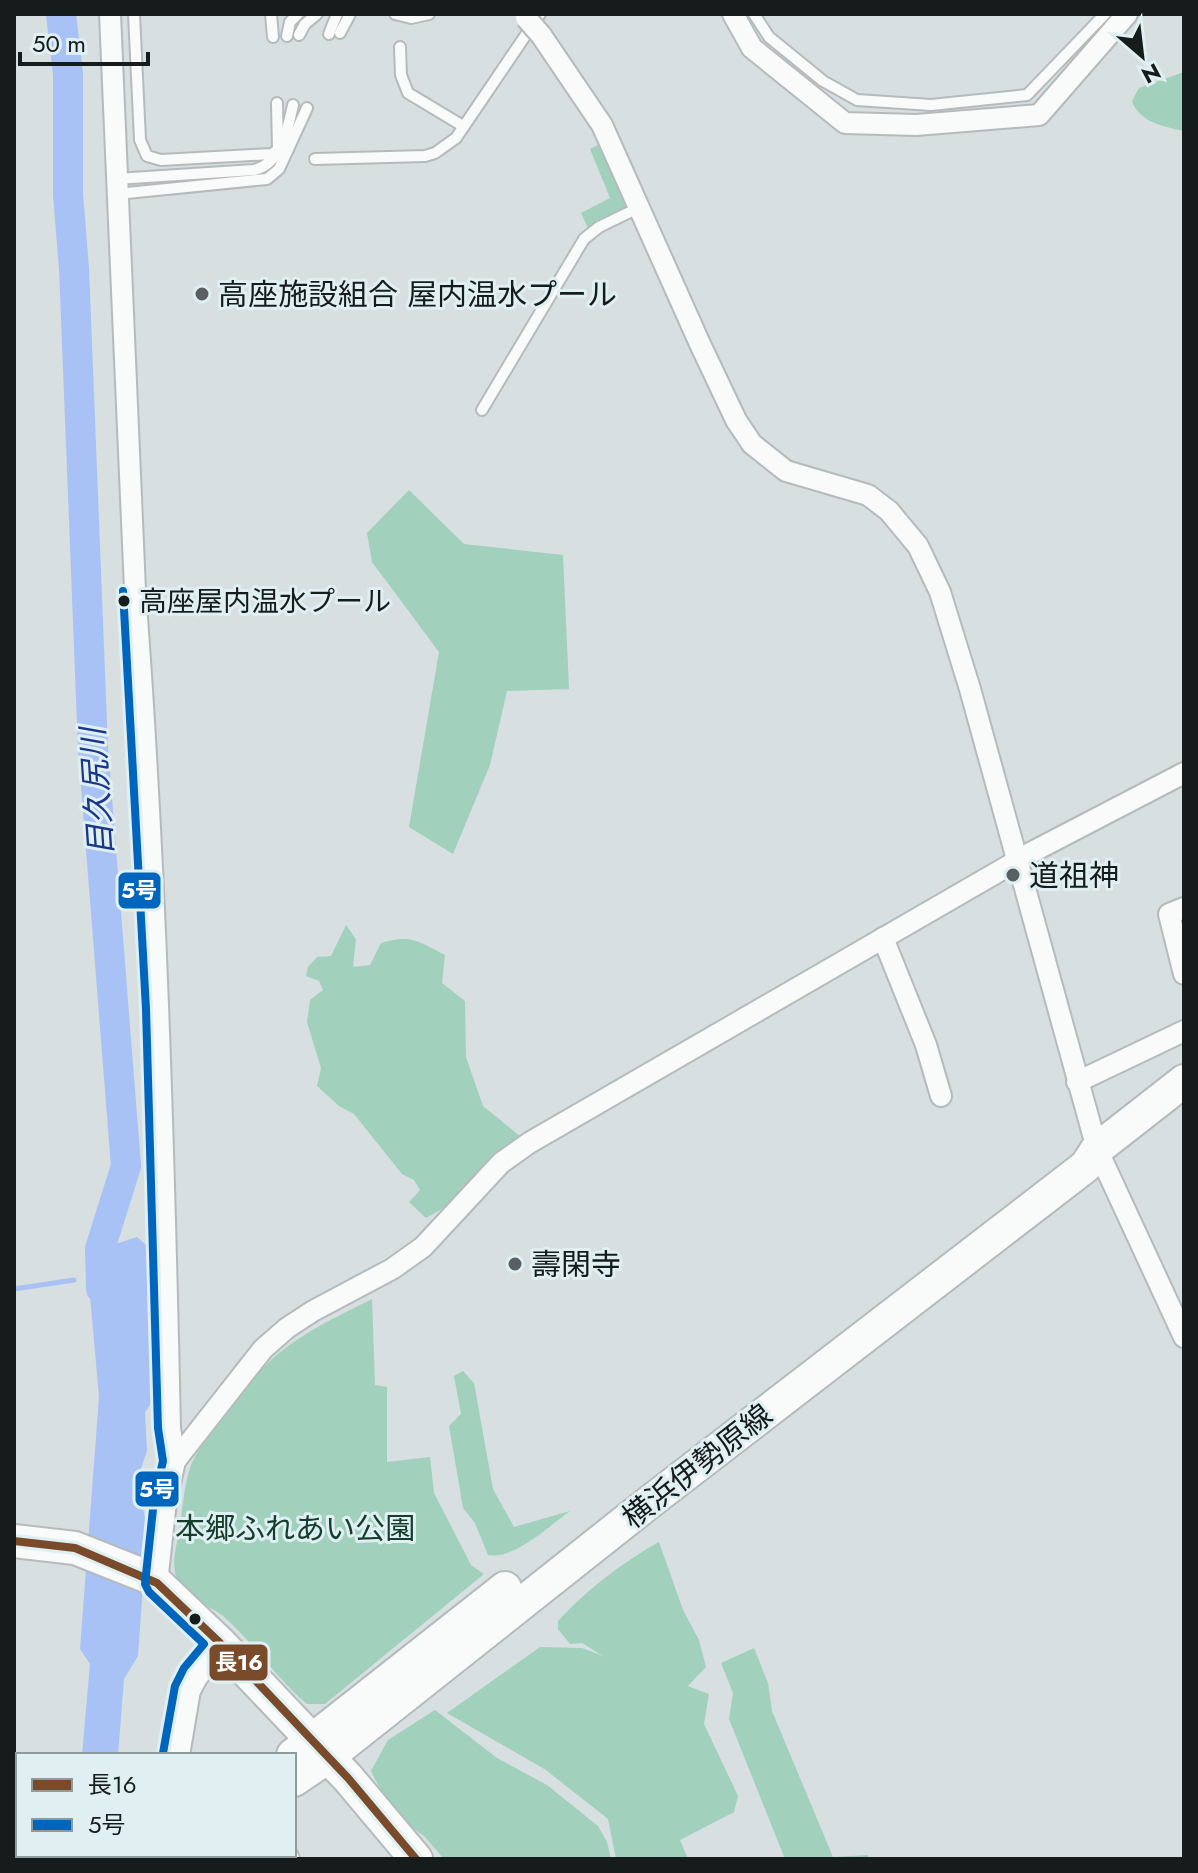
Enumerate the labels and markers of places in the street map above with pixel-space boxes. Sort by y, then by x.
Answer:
place label: 高座施設組合 屋内温水プール [218,273,617,316]
marker: 高座施設組合 屋内温水プール [193,285,211,303]
place label: 高座屋内温水プール [139,581,391,622]
marker: 高座屋内温水プール [116,593,132,609]
place label: 道祖神 [1029,854,1119,897]
marker: 道祖神 [1004,866,1022,884]
place label: 壽閑寺 [531,1243,621,1286]
marker: 壽閑寺 [506,1255,524,1273]
unlabelled marker [187,1611,203,1627]

